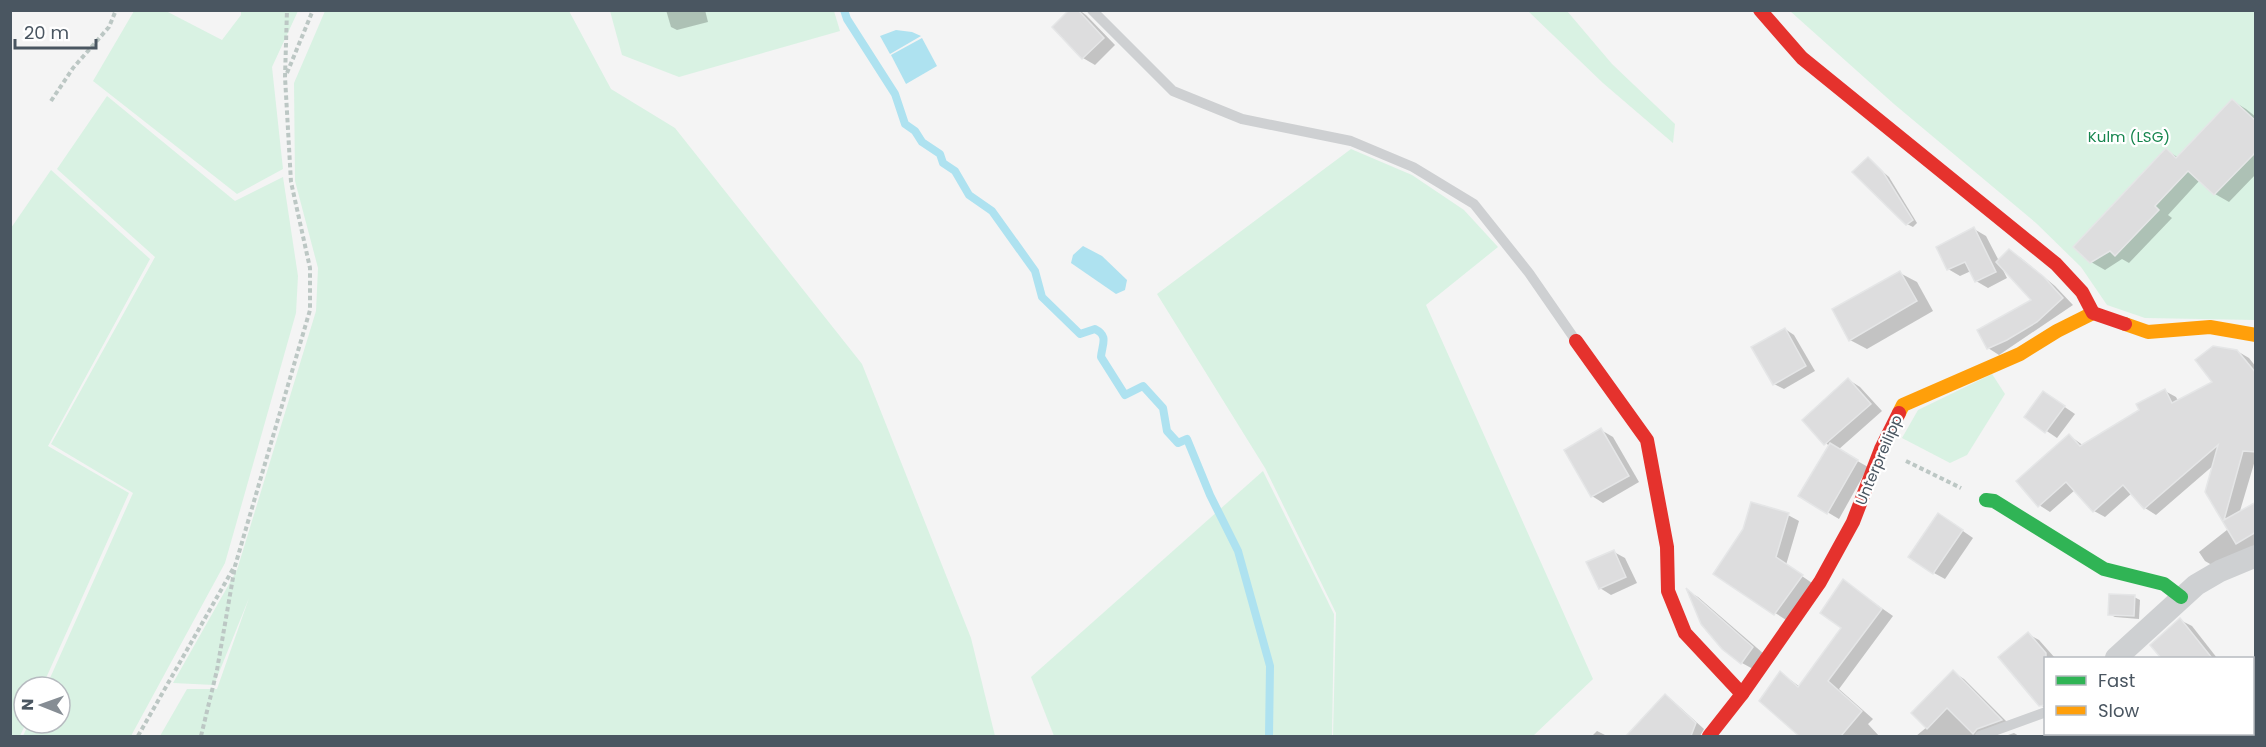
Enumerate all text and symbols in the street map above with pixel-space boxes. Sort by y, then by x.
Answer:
scale bar [15,12,96,50]
text: 20 m [24,20,69,45]
park label: Kulm (LSG) [2088,126,2170,147]
street label: Unterpreilipp [1850,411,1907,508]
legend [2044,657,2254,735]
text: Fast [2098,668,2135,693]
north arrow [12,675,72,735]
text: Slow [2098,698,2140,723]
text: N [16,699,39,711]

